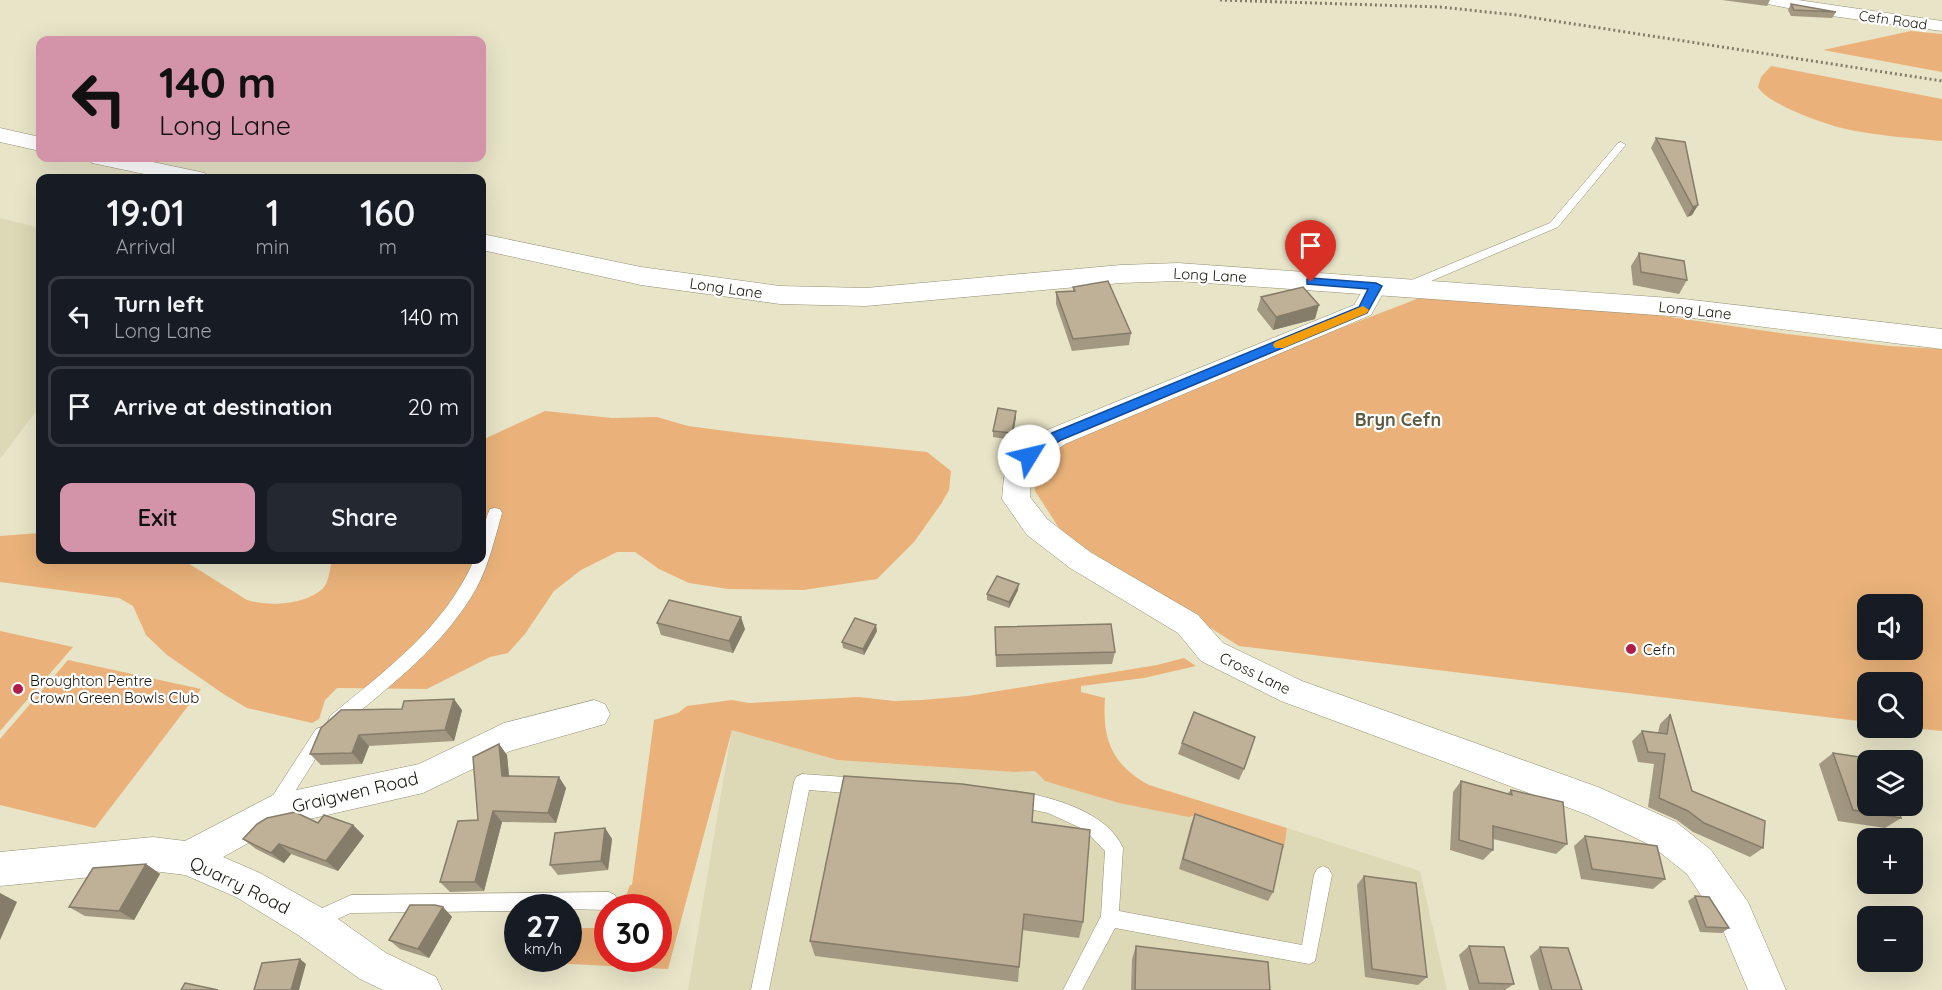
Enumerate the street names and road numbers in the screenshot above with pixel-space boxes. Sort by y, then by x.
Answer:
street label: Cefn Road [1858,6,1928,34]
street label: Long Lane [1173,264,1247,286]
street label: Long Lane [688,273,764,303]
street label: Long Lane [1658,297,1732,323]
street label: Cross Lane [1216,648,1294,698]
street label: Graigwen Road [290,766,420,818]
street label: Quarry Road [186,851,294,919]

